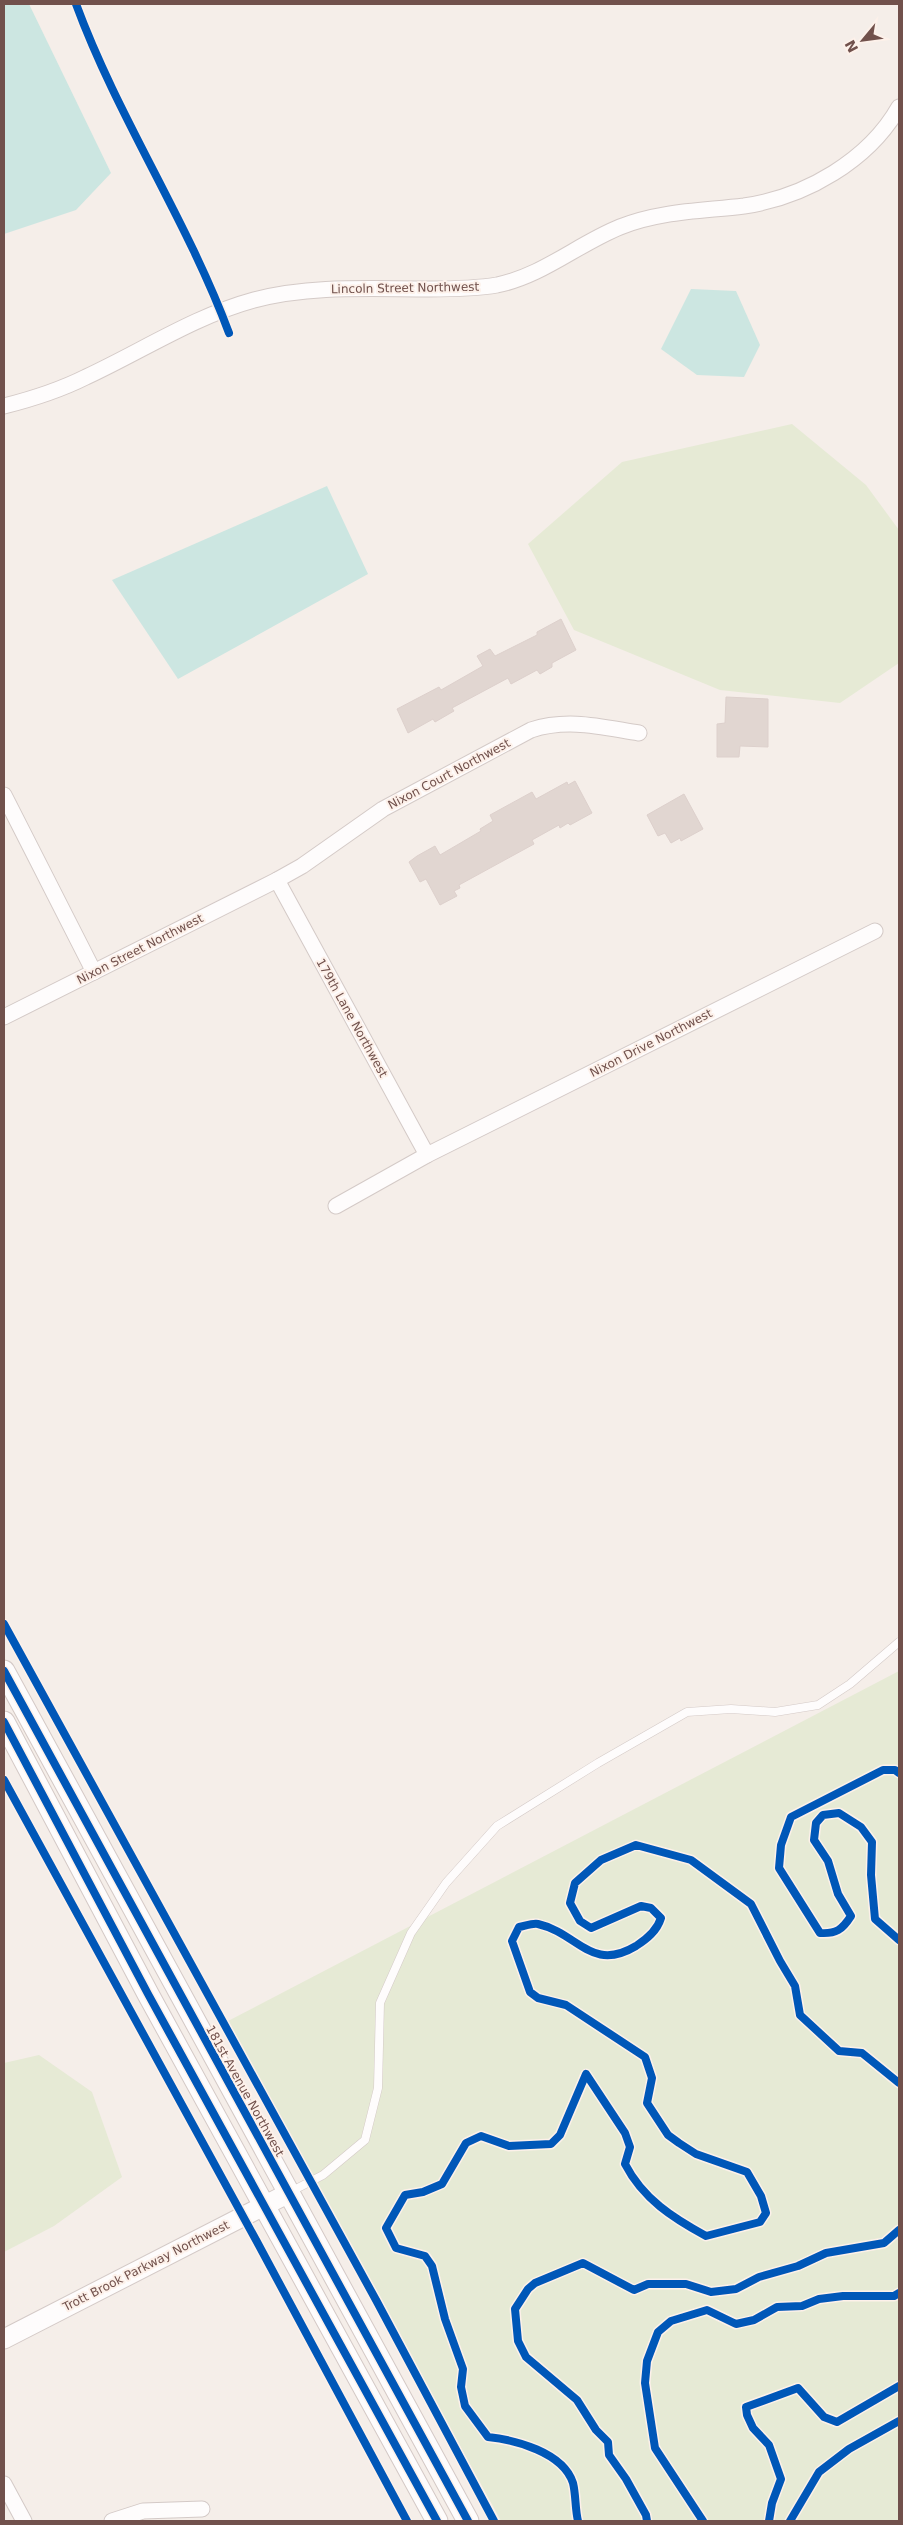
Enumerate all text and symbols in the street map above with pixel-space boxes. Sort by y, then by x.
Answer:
north arrow [838,15,888,65]
text: N [842,37,861,55]
street label: Lincoln Street Northwest [331,280,480,296]
street label: Nixon Court Northwest [386,736,513,812]
street label: Nixon Street Northwest [75,911,206,987]
street label: 179th Lane Northwest [313,956,391,1080]
street label: Nixon Drive Northwest [588,1006,715,1080]
street label: 181st Avenue Northwest [203,2023,287,2159]
street label: Trott Brook Parkway Northwest [60,2218,232,2315]

